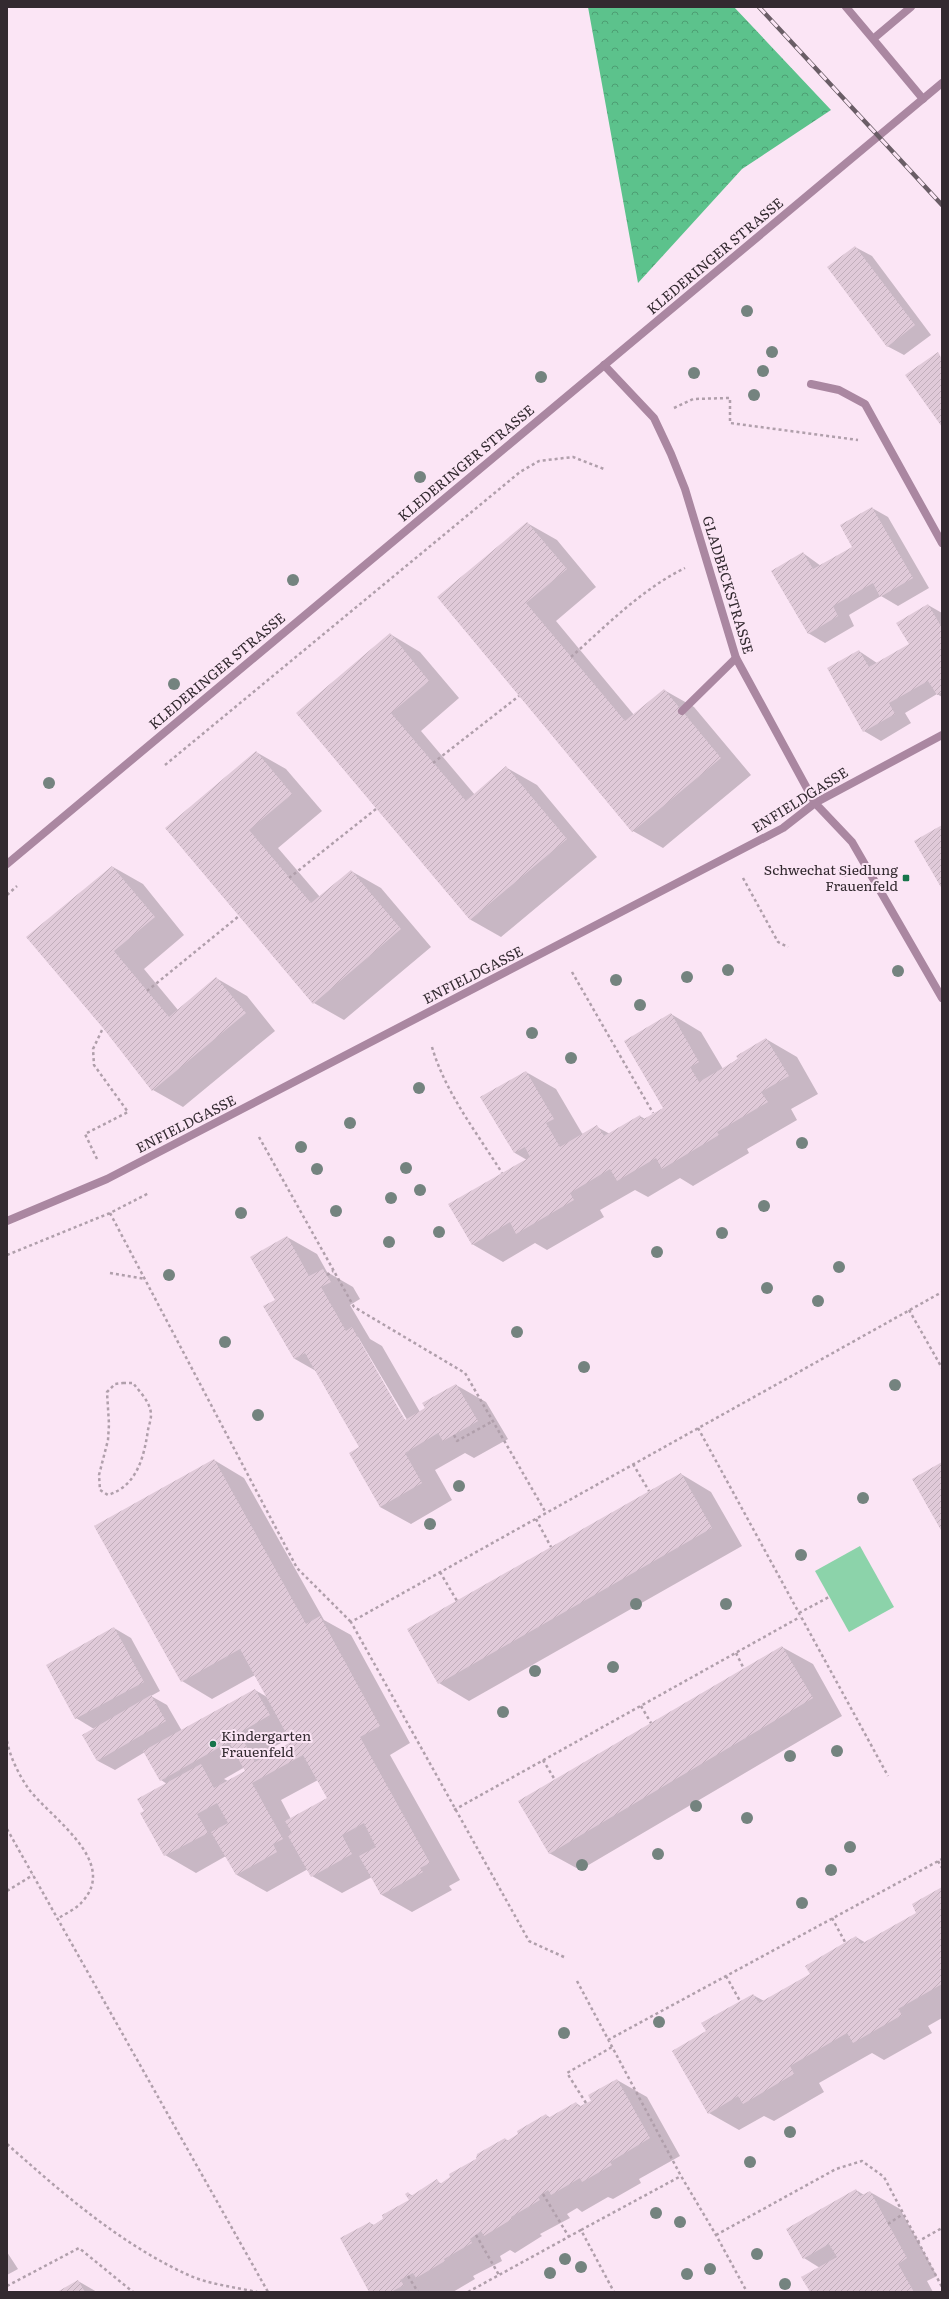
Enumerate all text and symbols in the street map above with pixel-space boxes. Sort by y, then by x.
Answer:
street label: KLEDERINGER STRASSE [642,192,787,318]
street label: KLEDERINGER STRASSE [393,399,538,525]
street label: GLADBECKSTRASSE [698,513,760,656]
street label: KLEDERINGER STRASSE [144,607,289,733]
street label: ENFIELDGASSE [748,761,851,837]
place label: Schwechat Siedlung Frauenfeld [764,859,898,895]
marker: Schwechat Siedlung Frauenfeld [901,873,911,883]
street label: ENFIELDGASSE [419,940,526,1008]
street label: ENFIELDGASSE [132,1089,239,1157]
place label: Kindergarten Frauenfeld [221,1725,311,1761]
marker: Kindergarten Frauenfeld [208,1739,218,1749]

